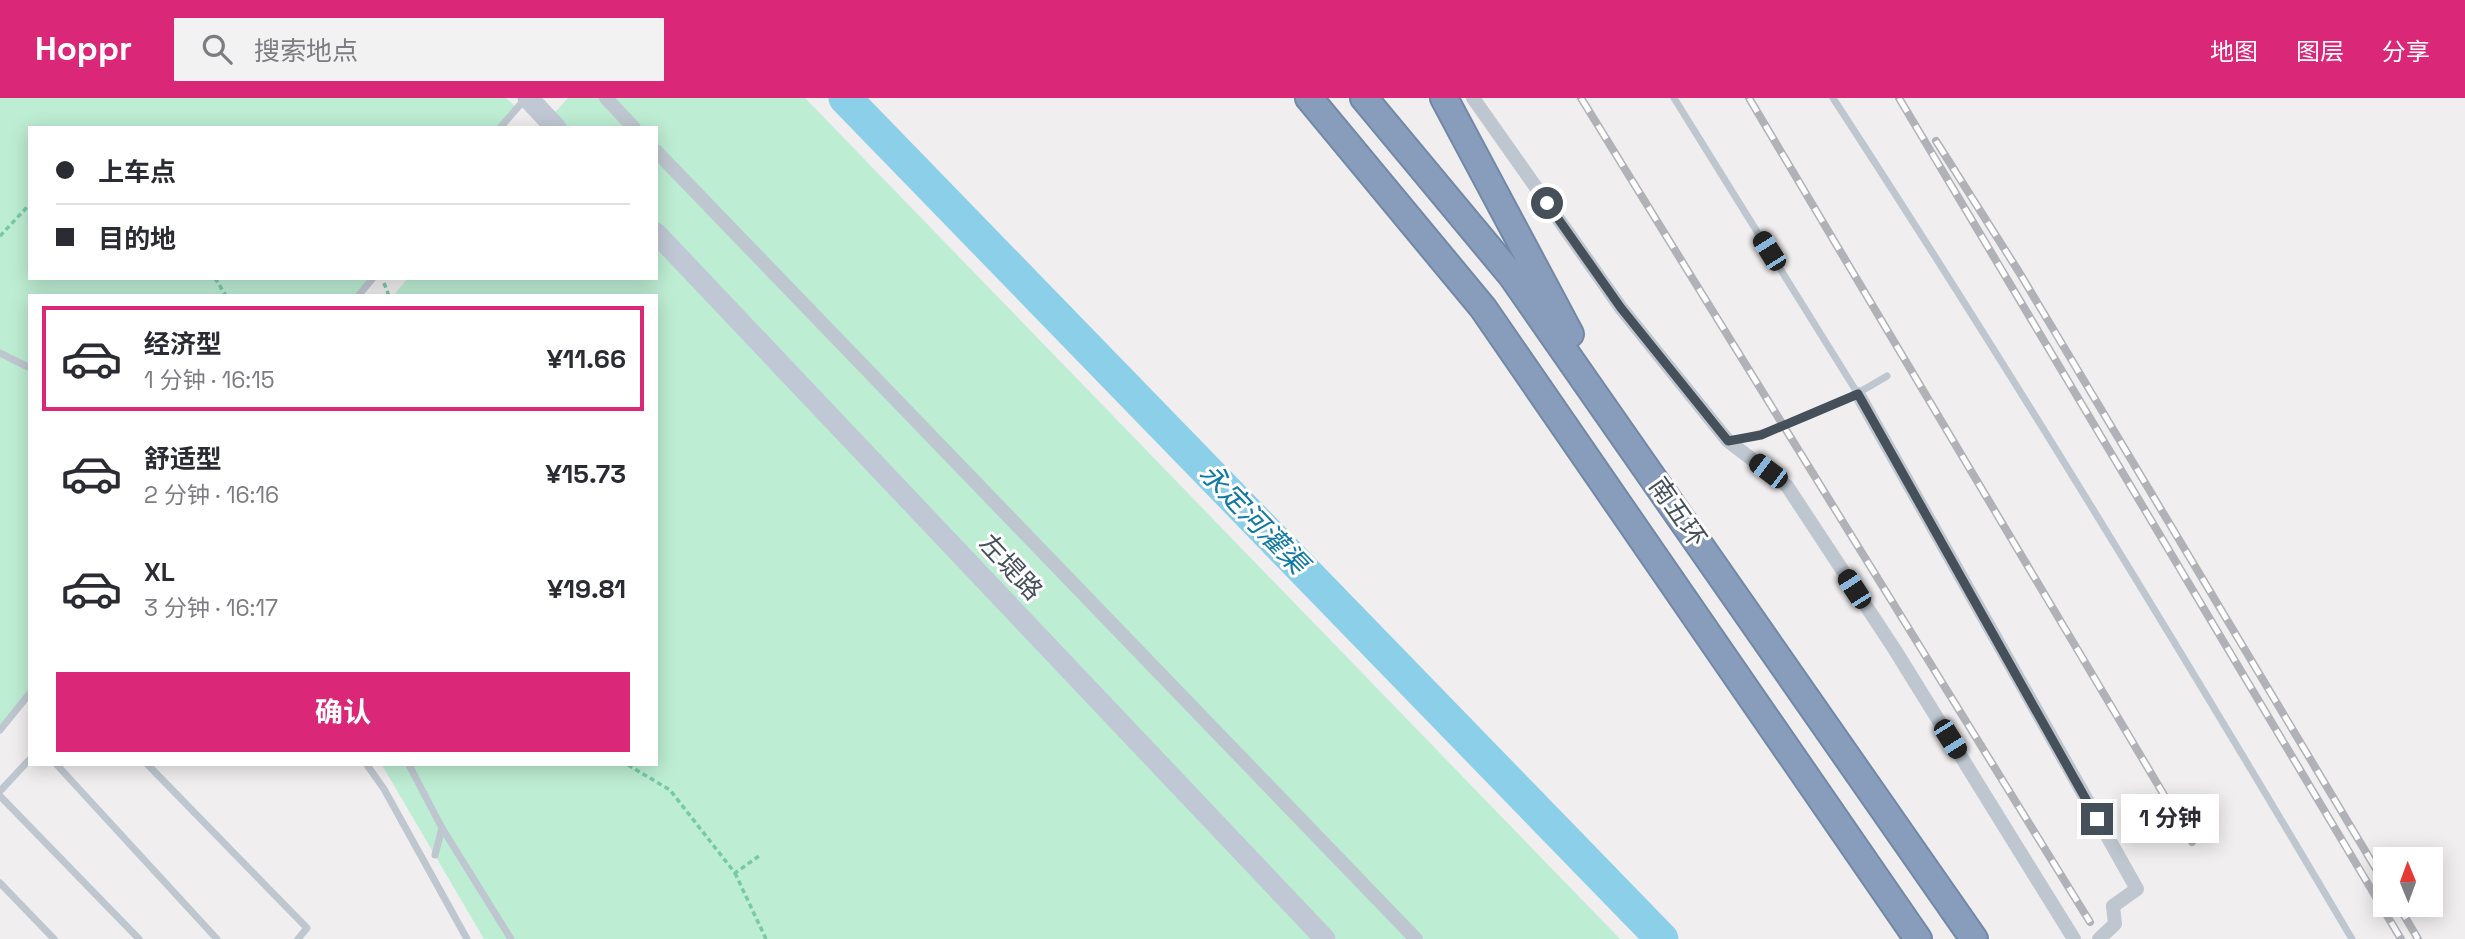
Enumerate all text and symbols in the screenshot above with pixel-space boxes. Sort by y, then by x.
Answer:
search box [174,18,664,81]
text: Hoppr [35,28,132,70]
icon: search [198,30,236,68]
text: 搜索地点 [254,34,358,68]
text: 地图 [2210,36,2258,67]
text: 图层 [2296,36,2344,67]
text: 分享 [2382,36,2430,67]
text: 上车点 [98,155,176,189]
route start [1531,187,1563,219]
text: 目的地 [98,222,176,256]
car [1749,228,1790,274]
icon: car [60,327,123,390]
text: 经济型 [144,327,222,361]
text: ¥11.66 [547,342,626,376]
text: 1 分钟 · 16:15 [144,365,275,395]
icon: car [60,442,123,505]
text: 舒适型 [144,442,222,476]
car [1745,450,1792,492]
water label: 永定河灌渠 [1192,455,1318,584]
text: ¥15.73 [545,457,626,491]
street label: 南五环 [1642,470,1714,554]
text: 2 分钟 · 16:16 [144,480,279,510]
street label: 左堤路 [972,527,1050,607]
text: XL [144,555,175,589]
icon: car [60,557,123,620]
car [1834,566,1875,612]
text: ¥19.81 [547,572,626,606]
text: 3 分钟 · 16:17 [144,593,278,623]
button: 确认 [56,672,630,752]
car [1930,716,1971,762]
callout: 1 分钟 [2122,794,2220,844]
route end [2081,803,2113,835]
text: 1 分钟 [2139,803,2201,833]
north arrow [2373,847,2443,917]
map controls [2373,847,2443,917]

